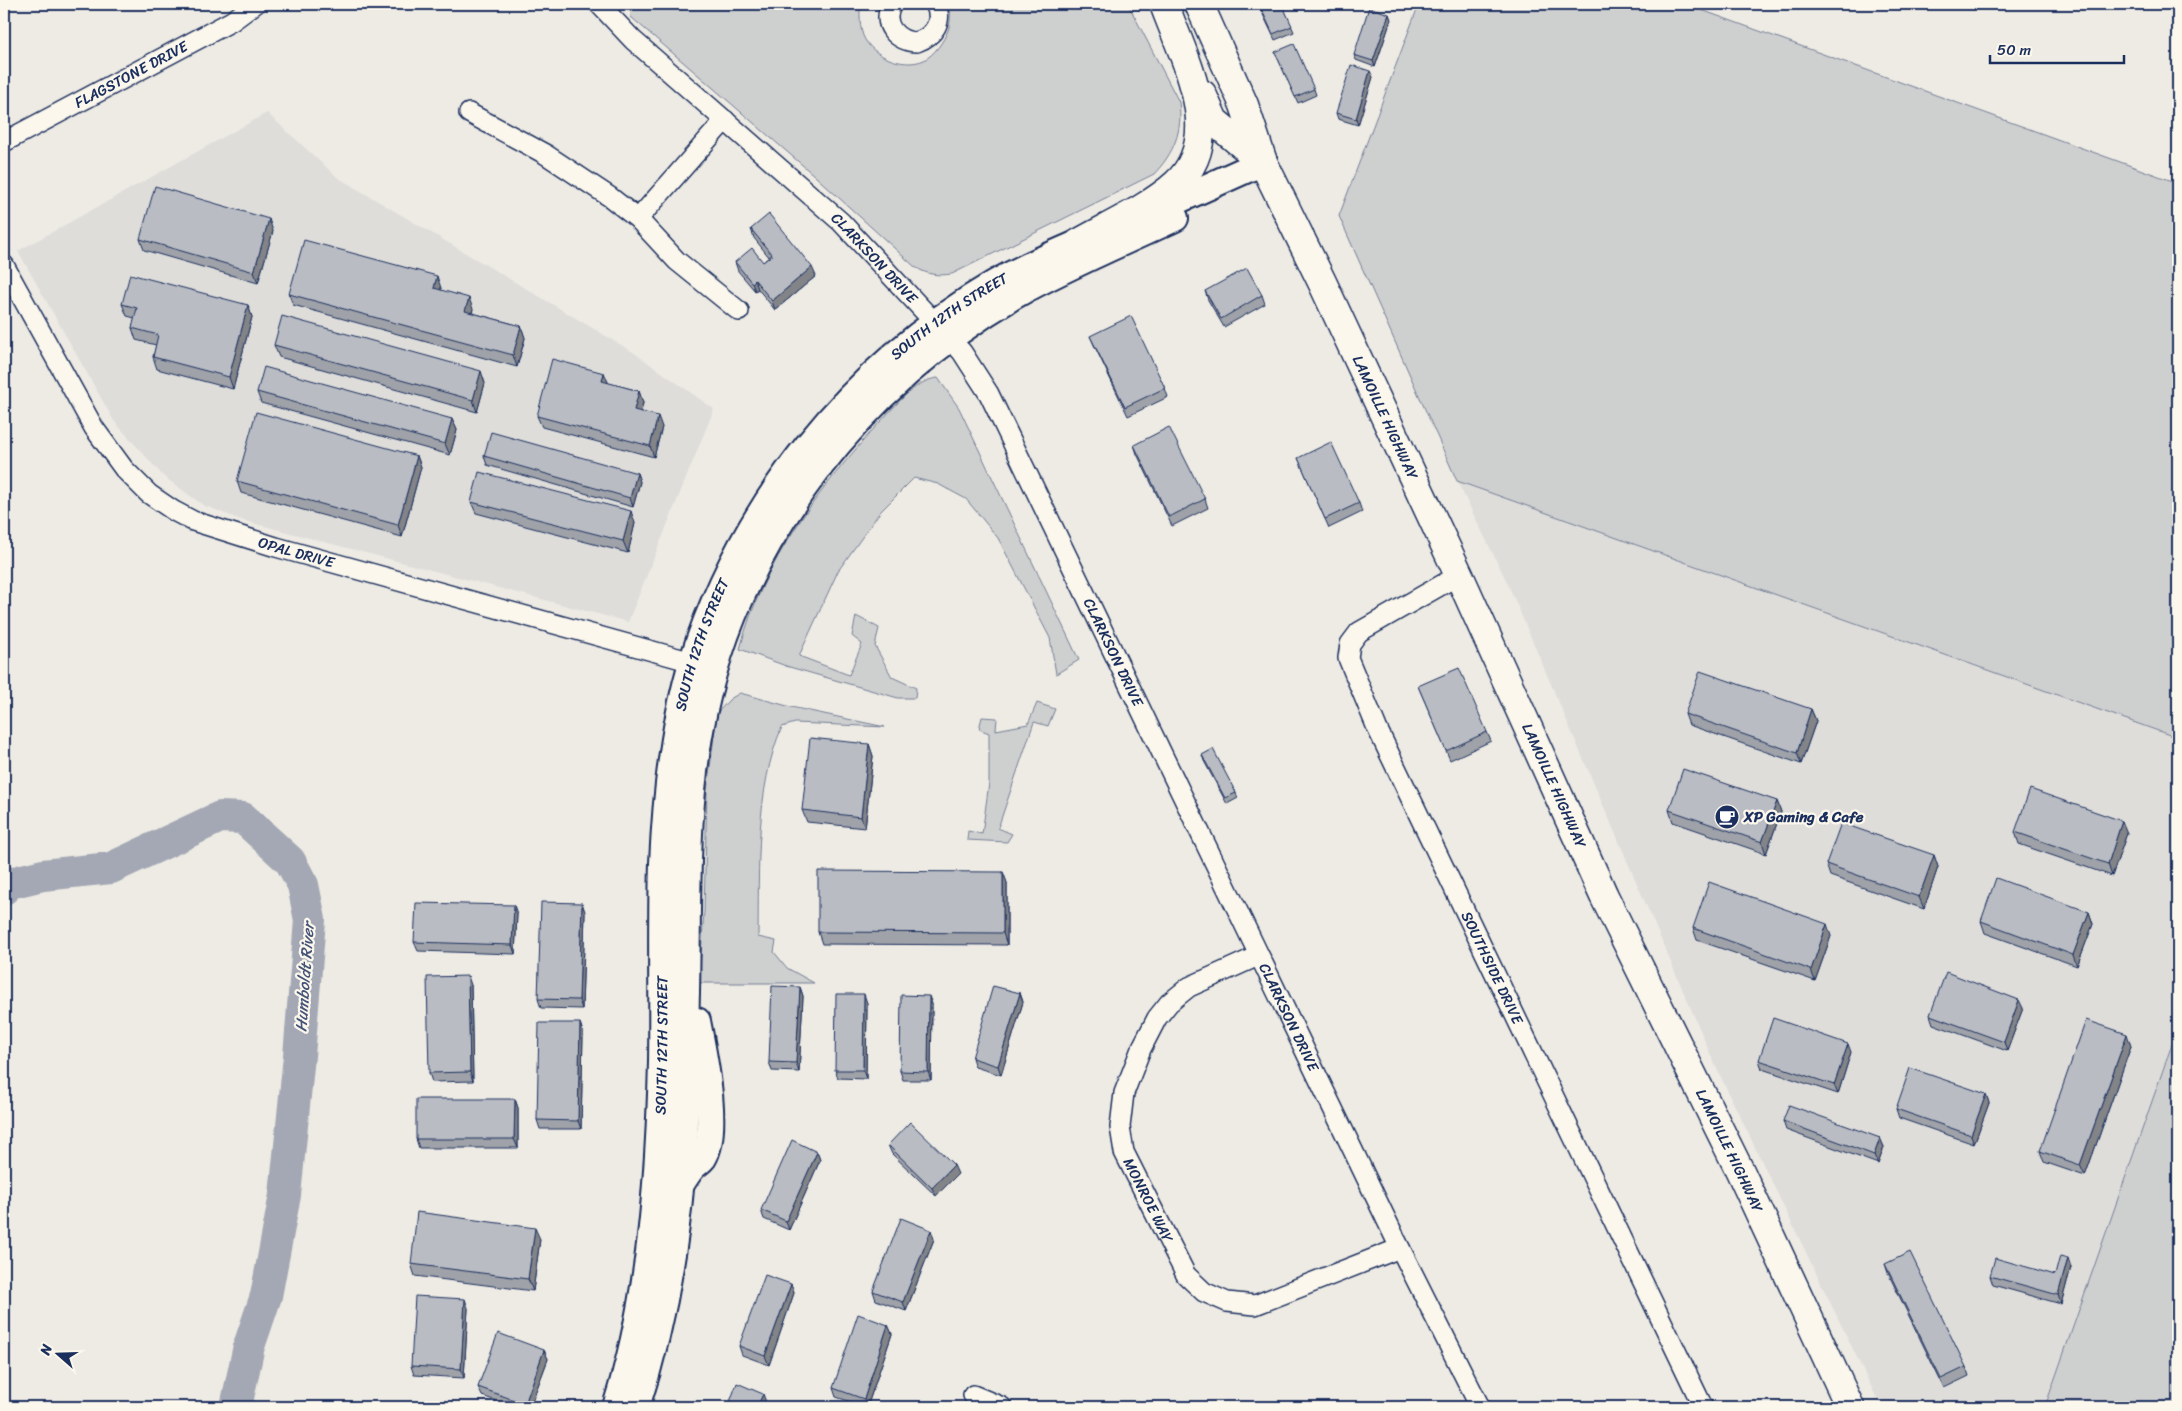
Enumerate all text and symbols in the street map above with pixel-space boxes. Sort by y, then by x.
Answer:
scale bar [1990,32,2123,64]
street label: FLAGSTONE DRIVE [70,33,194,115]
text: 50 m [1997,37,2032,63]
street label: CLARKSON DRIVE [825,206,925,311]
street label: SOUTH 12TH STREET [884,265,1014,367]
street label: LAMOILLE HIGHWAY [1345,351,1426,485]
street label: OPAL DRIVE [255,529,339,576]
street label: SOUTH 12TH STREET [667,573,737,714]
street label: CLARKSON DRIVE [1076,594,1151,712]
street label: LAMOILLE HIGHWAY [1514,719,1594,853]
cafe icon: XP Gaming & Cafe [1714,804,1740,830]
place label: XP Gaming & Cafe [1743,804,1864,830]
street label: SOUTHSIDE DRIVE [1454,907,1531,1030]
water label: Humboldt River [286,918,323,1033]
street label: CLARKSON DRIVE [1252,958,1327,1077]
street label: SOUTH 12TH STREET [647,974,675,1115]
street label: LAMOILLE HIGHWAY [1688,1084,1771,1218]
street label: MONROE WAY [1116,1153,1181,1248]
north arrow [32,1328,82,1378]
text: N [33,1341,60,1359]

